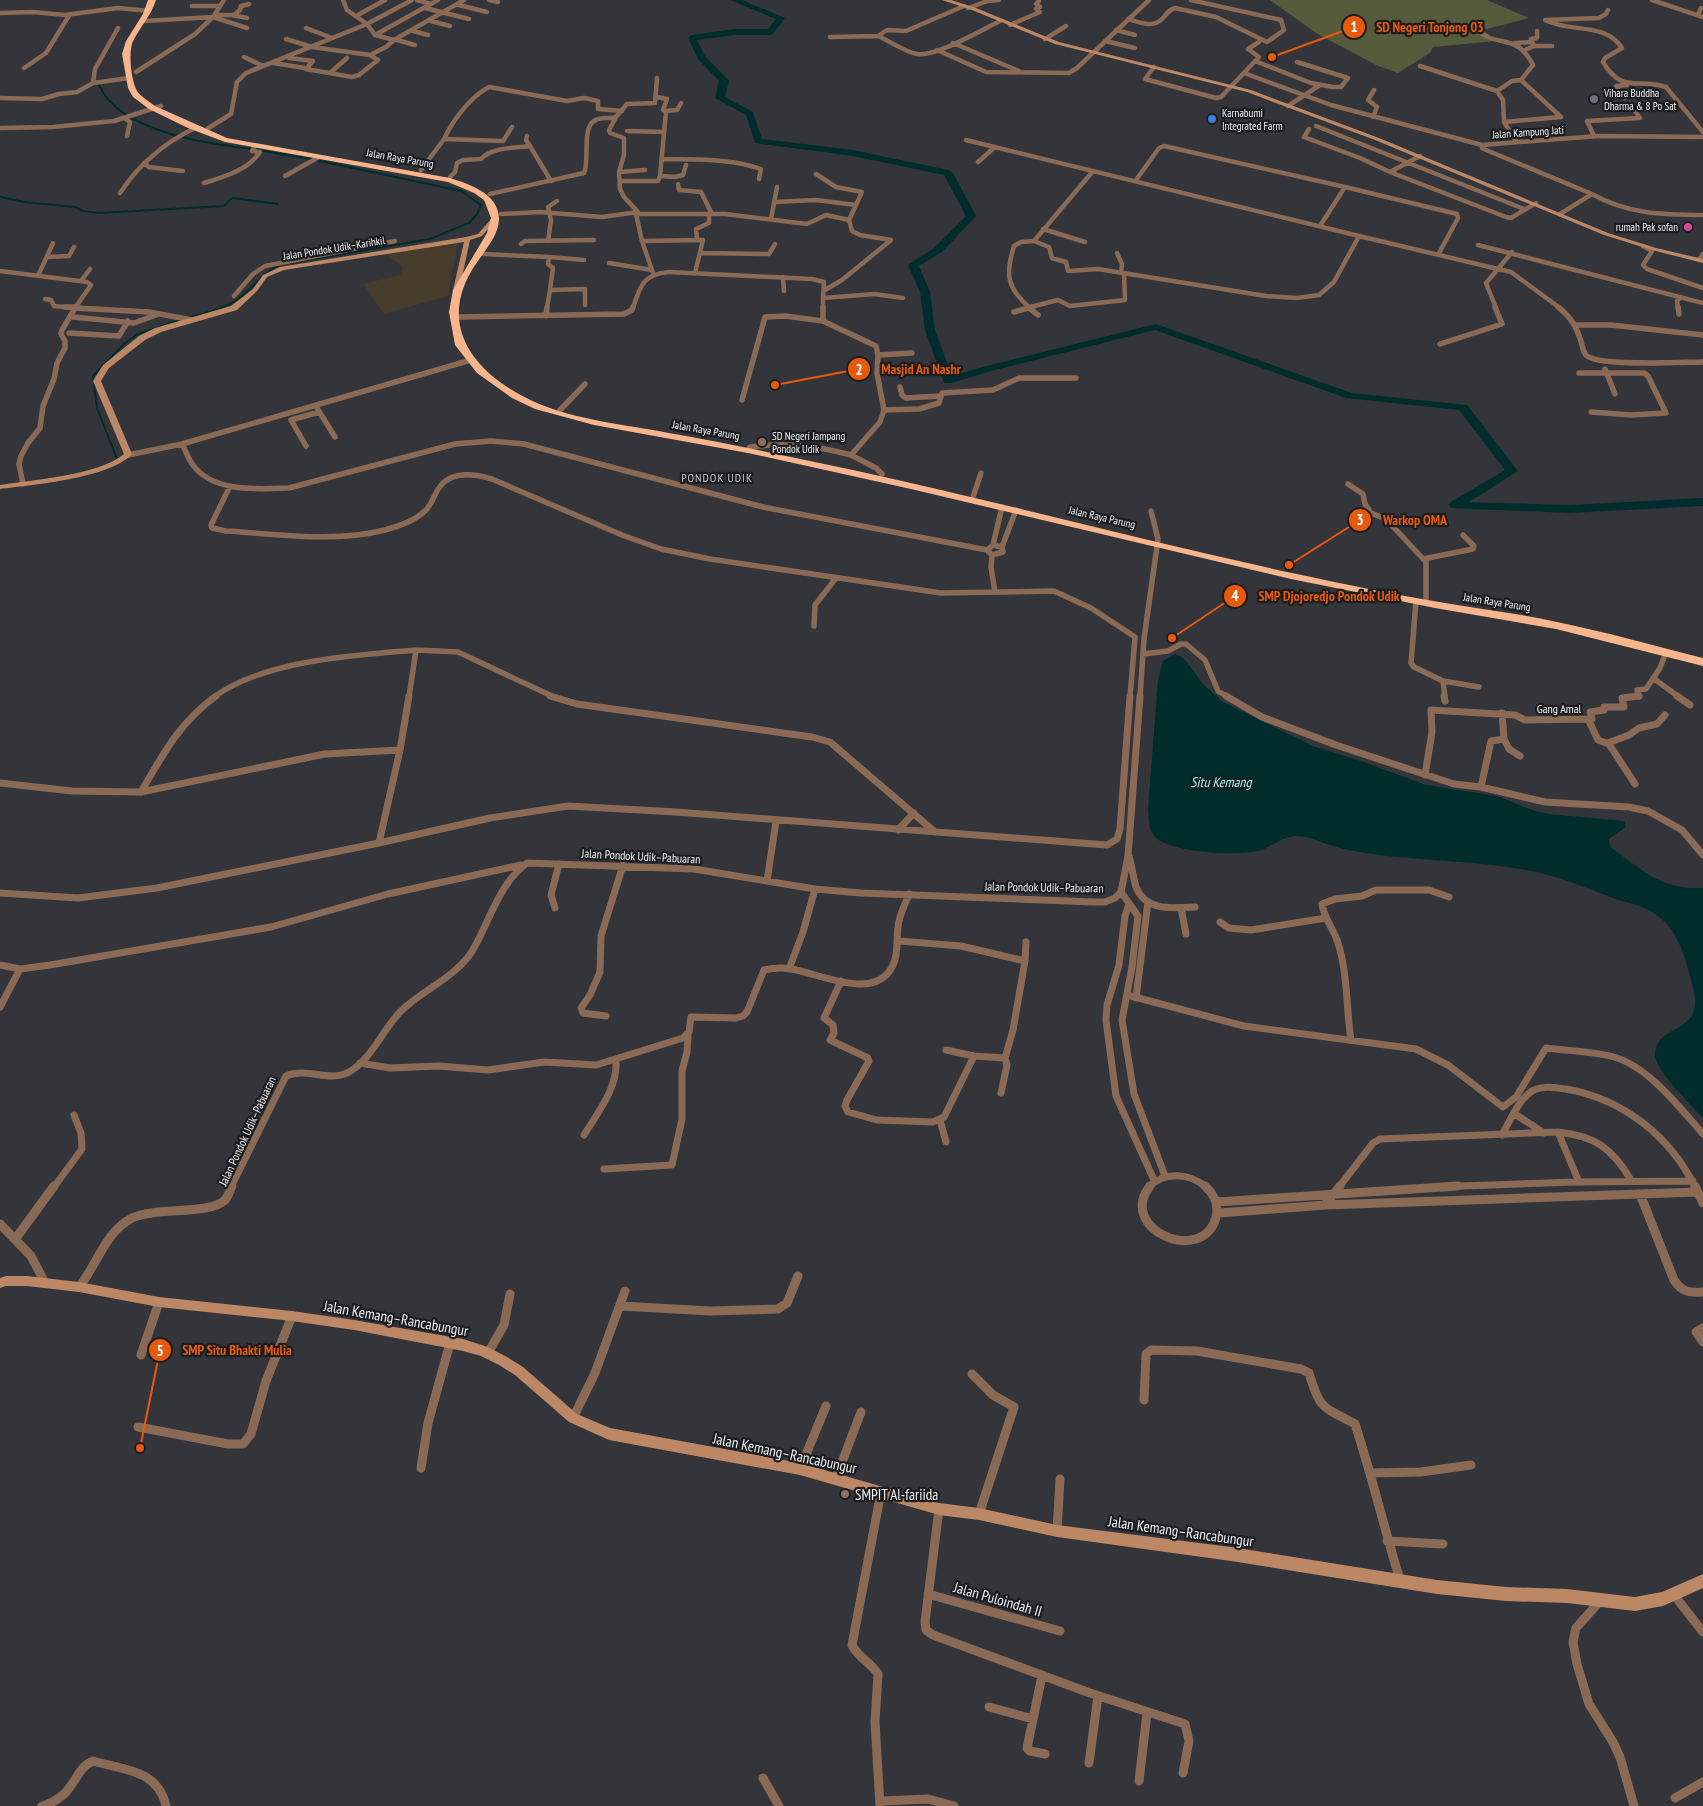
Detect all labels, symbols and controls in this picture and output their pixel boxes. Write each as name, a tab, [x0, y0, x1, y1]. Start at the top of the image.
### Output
callout: SD Negeri Tonjong 03	[1341, 13, 1494, 42]
text: 1	[1350, 17, 1358, 36]
text: SD Negeri Tonjong 03	[1376, 18, 1484, 36]
place label: Vihara Buddha Dharma & 8 Po Sat	[1603, 86, 1677, 113]
marker: Vihara Buddha Dharma & 8 Po Sat	[1588, 93, 1600, 105]
place label: Karnabumi Integrated Farm	[1222, 106, 1283, 133]
marker: Karnabumi Integrated Farm	[1206, 113, 1218, 125]
street label: Jalan Kampung Jati	[1491, 123, 1564, 142]
street label: Jalan Raya Parung	[364, 145, 435, 171]
place label: rumah Pak sofan	[1616, 220, 1678, 234]
marker: rumah Pak sofan	[1682, 221, 1694, 233]
street label: Jalan Pondok Udik–Karihkil	[281, 233, 386, 263]
callout: Masjid An Nashr	[846, 355, 971, 384]
text: 2	[855, 360, 863, 379]
text: Masjid An Nashr	[881, 360, 962, 378]
street label: Jalan Raya Parung	[670, 417, 741, 443]
place label: SD Negeri Jampang Pondok Udik	[772, 429, 845, 456]
marker: SD Negeri Jampang Pondok Udik	[756, 436, 768, 448]
district label: PONDOK UDIK	[681, 470, 753, 485]
street label: Jalan Raya Parung	[1066, 502, 1137, 532]
callout: Warkop OMA	[1347, 505, 1457, 534]
text: 3	[1356, 510, 1364, 529]
text: Warkop OMA	[1382, 511, 1448, 529]
callout: SMP Djojoredjo Pondok Udik	[1223, 581, 1410, 610]
text: 4	[1231, 586, 1239, 605]
text: SMP Djojoredjo Pondok Udik	[1258, 587, 1400, 605]
street label: Jalan Raya Parung	[1461, 590, 1532, 614]
street label: Gang Amal	[1537, 701, 1581, 716]
water label: Situ Kemang	[1191, 773, 1252, 791]
street label: Jalan Pondok Udik–Pabuaran	[580, 845, 701, 867]
street label: Jalan Pondok Udik–Pabuaran	[983, 878, 1104, 896]
street label: Jalan Pondok Udik–Pabuaran	[215, 1074, 279, 1189]
street label: Jalan Kemang–Rancabungur	[321, 1296, 471, 1340]
callout: SMP Situ Bhakti Mulia	[147, 1336, 303, 1365]
text: 5	[156, 1341, 164, 1360]
text: SMP Situ Bhakti Mulia	[182, 1341, 292, 1359]
street label: Jalan Kemang–Rancabungur	[710, 1428, 859, 1478]
place label: SMPIT Al-fariida	[855, 1485, 938, 1504]
marker: SMPIT Al-fariida	[839, 1488, 851, 1500]
street label: Jalan Kemang–Rancabungur	[1106, 1511, 1256, 1551]
street label: Jalan Puloindah II	[951, 1577, 1044, 1621]

